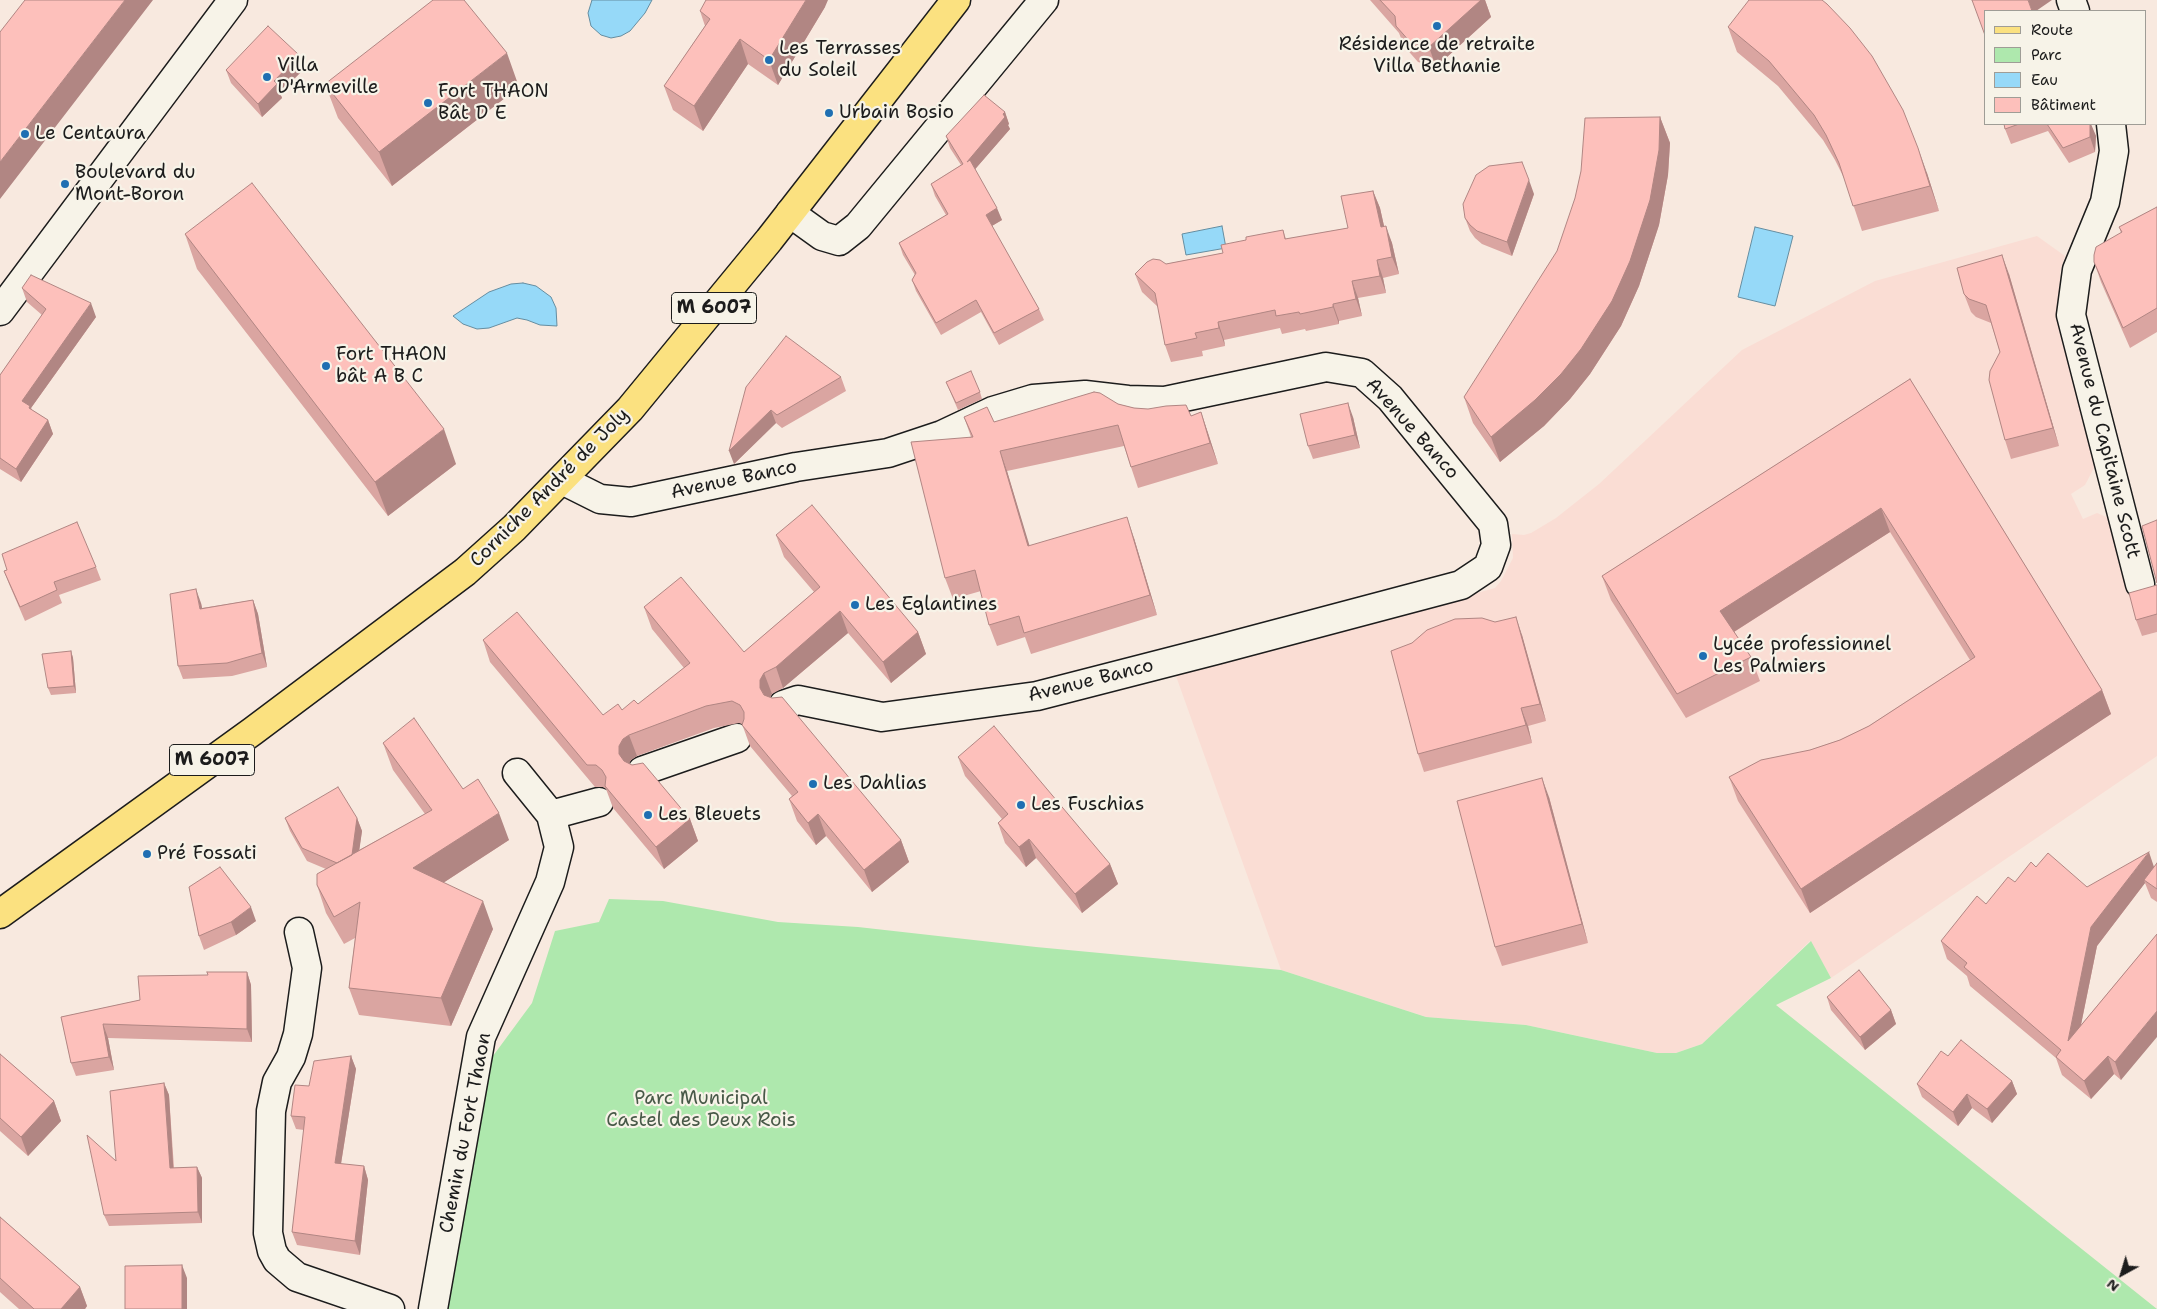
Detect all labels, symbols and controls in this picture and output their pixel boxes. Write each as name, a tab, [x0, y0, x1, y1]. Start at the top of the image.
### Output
legend	[1984, 10, 2147, 125]
marker: Résidence de retraite Villa Bethanie	[1431, 20, 1443, 32]
text: Route	[2031, 20, 2073, 40]
place label: Résidence de retraite Villa Bethanie	[1339, 34, 1535, 78]
place label: Les Terrasses du Soleil	[779, 38, 901, 82]
text: Parc	[2031, 45, 2062, 65]
marker: Les Terrasses du Soleil	[763, 54, 775, 66]
place label: Villa D'Armeville	[277, 55, 379, 99]
text: Eau	[2031, 70, 2058, 90]
marker: Villa D'Armeville	[261, 71, 273, 83]
place label: Fort THAON Bât D E	[438, 81, 549, 125]
text: Bâtiment	[2031, 95, 2096, 115]
marker: Fort THAON Bât D E	[422, 97, 434, 109]
place label: Urbain Bosio	[839, 102, 954, 124]
marker: Urbain Bosio	[823, 107, 835, 119]
place label: Le Centaura	[35, 123, 145, 145]
marker: Le Centaura	[19, 128, 31, 140]
place label: Boulevard du Mont-Boron	[75, 162, 195, 206]
marker: Boulevard du Mont-Boron	[59, 178, 71, 190]
road number: M 6007	[672, 292, 756, 324]
street label: Avenue du Capitaine Scott	[2064, 321, 2144, 561]
place label: Fort THAON bât A B C	[336, 344, 447, 388]
marker: Fort THAON bât A B C	[320, 360, 332, 372]
street label: Avenue Banco	[1361, 374, 1463, 484]
street label: Corniche André de Joly	[466, 404, 634, 572]
street label: Avenue Banco	[669, 455, 799, 505]
place label: Les Eglantines	[865, 594, 998, 616]
marker: Les Eglantines	[849, 599, 861, 611]
place label: Lycée professionnel Les Palmiers	[1713, 634, 1891, 678]
marker: Lycée professionnel Les Palmiers	[1697, 650, 1709, 662]
street label: Avenue Banco	[1026, 654, 1156, 708]
road number: M 6007	[170, 744, 254, 776]
place label: Les Dahlias	[823, 773, 927, 795]
marker: Les Dahlias	[807, 778, 819, 790]
place label: Les Fuschias	[1031, 794, 1144, 816]
marker: Les Fuschias	[1015, 799, 1027, 811]
place label: Les Bleuets	[658, 804, 761, 826]
marker: Les Bleuets	[642, 809, 654, 821]
place label: Pré Fossati	[157, 843, 257, 865]
marker: Pré Fossati	[141, 848, 153, 860]
street label: Chemin du Fort Thaon	[435, 1031, 497, 1235]
park label: Parc Municipal Castel des Deux Rois	[606, 1088, 796, 1132]
north arrow	[2097, 1249, 2147, 1299]
text: N	[2103, 1275, 2123, 1296]

